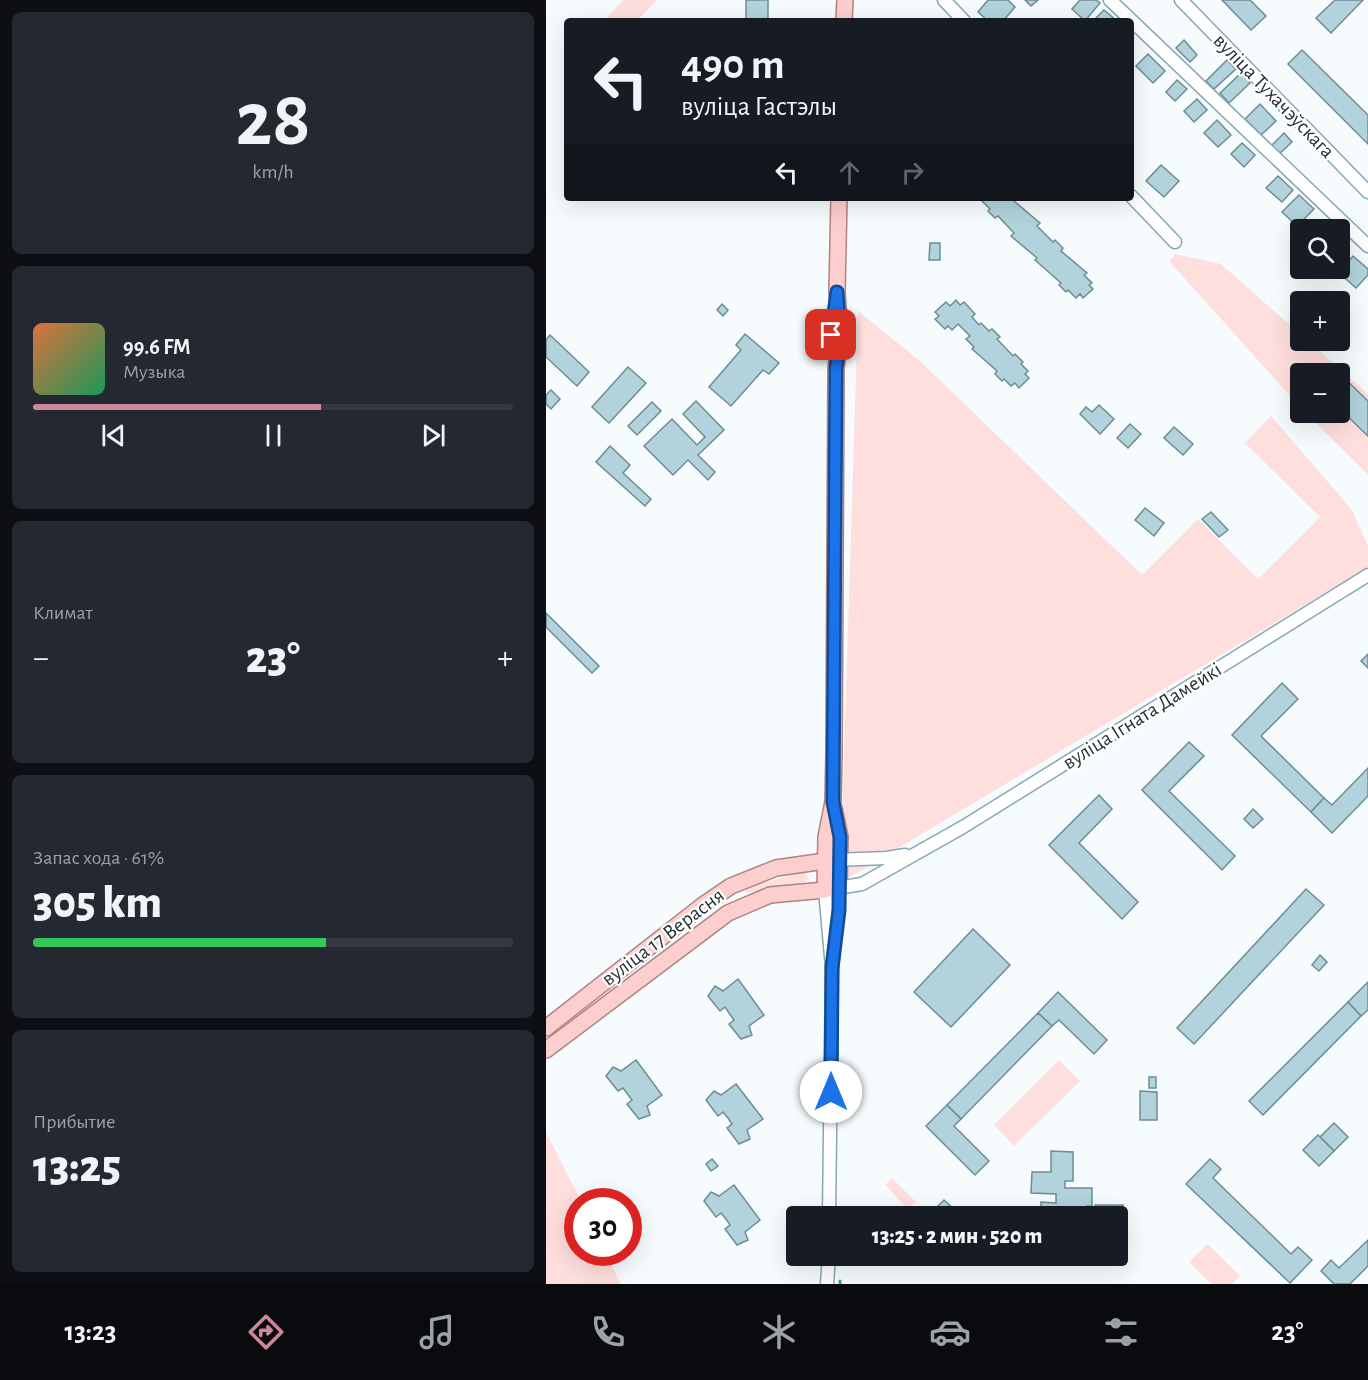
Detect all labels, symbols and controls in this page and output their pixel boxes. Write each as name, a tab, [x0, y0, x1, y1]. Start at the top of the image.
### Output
street label: вуліца Тухачэўскага	[1209, 30, 1339, 163]
icon: left	[582, 42, 660, 120]
text: 490 m	[681, 44, 785, 86]
text: 28	[235, 82, 311, 160]
text: вуліца Гастэлы	[681, 93, 837, 120]
icon: left	[770, 156, 803, 189]
icon: ahead	[833, 156, 866, 189]
icon: right	[896, 156, 929, 189]
text: km/h	[252, 162, 294, 182]
map controls	[1290, 219, 1350, 423]
button: search	[1290, 219, 1350, 279]
button: +	[1290, 291, 1350, 351]
pin	[805, 309, 856, 360]
icon: arrive	[814, 318, 847, 351]
text: 99.6 FM	[123, 336, 191, 358]
text: Музыка	[123, 362, 185, 382]
button: −	[1290, 363, 1350, 423]
icon: previous	[97, 419, 130, 452]
icon: pause	[257, 419, 290, 452]
icon: next	[417, 419, 450, 452]
text: Климат	[33, 603, 93, 623]
text: 23°	[246, 636, 300, 681]
text: −	[33, 642, 49, 675]
text: +	[497, 642, 513, 675]
street label: вуліца Ігната Дамейкі	[1059, 659, 1225, 773]
text: Запас хода · 61%	[33, 848, 164, 868]
text: 305 km	[33, 881, 162, 926]
street label: вуліца 17 Верасня	[598, 884, 728, 990]
position arrow	[799, 1060, 863, 1124]
text: Прибытие	[33, 1112, 115, 1132]
text: 13:25	[33, 1145, 121, 1190]
speed limit sign: 30	[564, 1188, 642, 1266]
text: 13:25 · 2 мин · 520 m	[872, 1225, 1042, 1247]
icon: directions	[245, 1311, 287, 1353]
icon: music	[416, 1311, 458, 1353]
icon: phone	[587, 1311, 629, 1353]
icon: climate	[758, 1311, 800, 1353]
icon: car	[929, 1311, 971, 1353]
icon: filters	[1100, 1311, 1142, 1353]
text: 13:23	[64, 1318, 116, 1345]
text: 23°	[1271, 1318, 1303, 1345]

